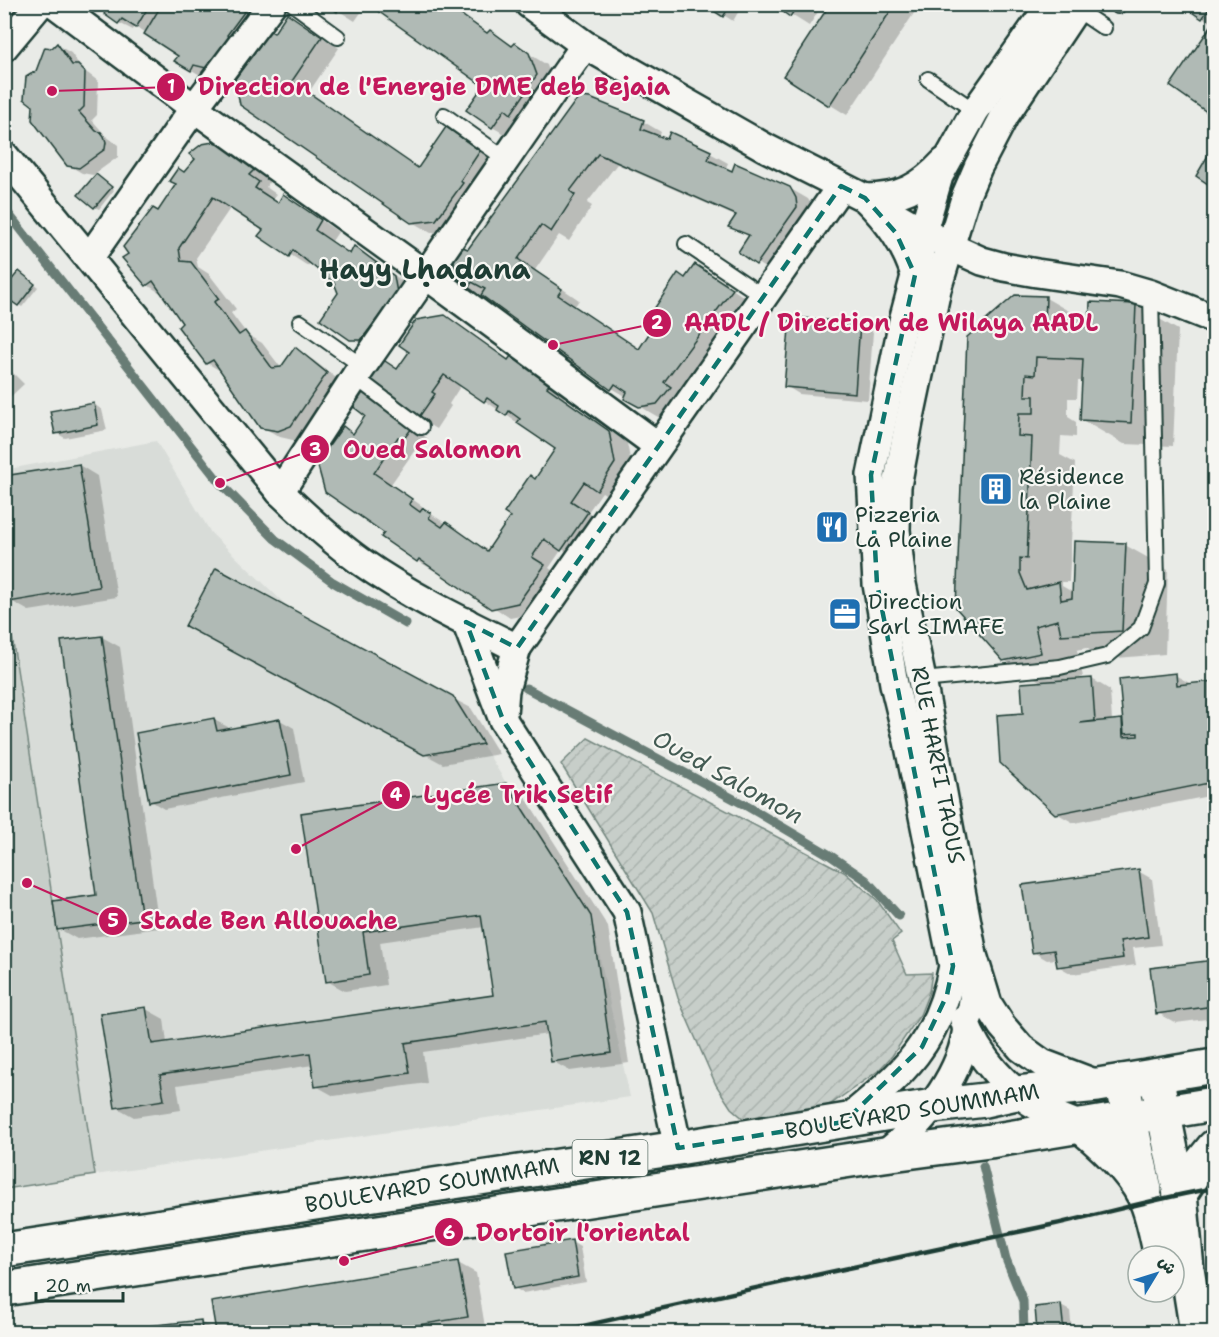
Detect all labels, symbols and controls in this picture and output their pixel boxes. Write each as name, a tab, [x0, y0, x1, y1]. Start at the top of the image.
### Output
callout: Direction de l'Energie DME deb Bejaia	[156, 66, 682, 108]
text: Direction de l'Energie DME deb Bejaia	[198, 71, 671, 103]
text: 1	[167, 75, 175, 99]
district label: Ḥayy Lḥaḍana	[319, 250, 531, 288]
callout: AADL / Direction de Wilaya AADL	[642, 302, 1110, 344]
text: AADL / Direction de Wilaya AADL	[684, 307, 1098, 339]
text: 2	[651, 311, 664, 335]
callout: Oued Salomon	[300, 428, 533, 470]
text: Oued Salomon	[343, 434, 521, 466]
text: 3	[309, 438, 321, 462]
place label: Résidence la Plaine	[1019, 462, 1125, 516]
building icon: Résidence la Plaine	[978, 471, 1014, 507]
place label: Pizzeria La Plaine	[855, 500, 953, 554]
restaurant icon: Pizzeria La Plaine	[814, 509, 850, 545]
place label: Direction Sarl SIMAFE	[868, 587, 1004, 641]
office icon: Direction Sarl SIMAFE	[827, 596, 863, 632]
street label: RUE HARFI TAOUS	[905, 664, 971, 866]
water label: Oued Salomon	[647, 722, 809, 832]
callout: Lycée Trik Setif	[381, 774, 625, 816]
text: Lycée Trik Setif	[423, 779, 613, 811]
text: 4	[390, 783, 403, 807]
callout: Stade Ben Allouache	[98, 900, 410, 942]
text: Stade Ben Allouache	[140, 905, 398, 937]
text: 5	[107, 909, 119, 933]
street label: BOULEVARD SOUMMAM	[783, 1077, 1041, 1145]
road number: RN 12	[572, 1140, 648, 1176]
street label: BOULEVARD SOUMMAM	[303, 1151, 561, 1219]
callout: Dortoir l'oriental	[434, 1211, 702, 1253]
text: Dortoir l'oriental	[476, 1217, 690, 1249]
text: 6	[443, 1221, 455, 1245]
north arrow	[1126, 1244, 1186, 1304]
text: ش	[1154, 1252, 1181, 1278]
scale bar	[36, 1265, 123, 1303]
text: 20 m	[45, 1274, 91, 1298]

